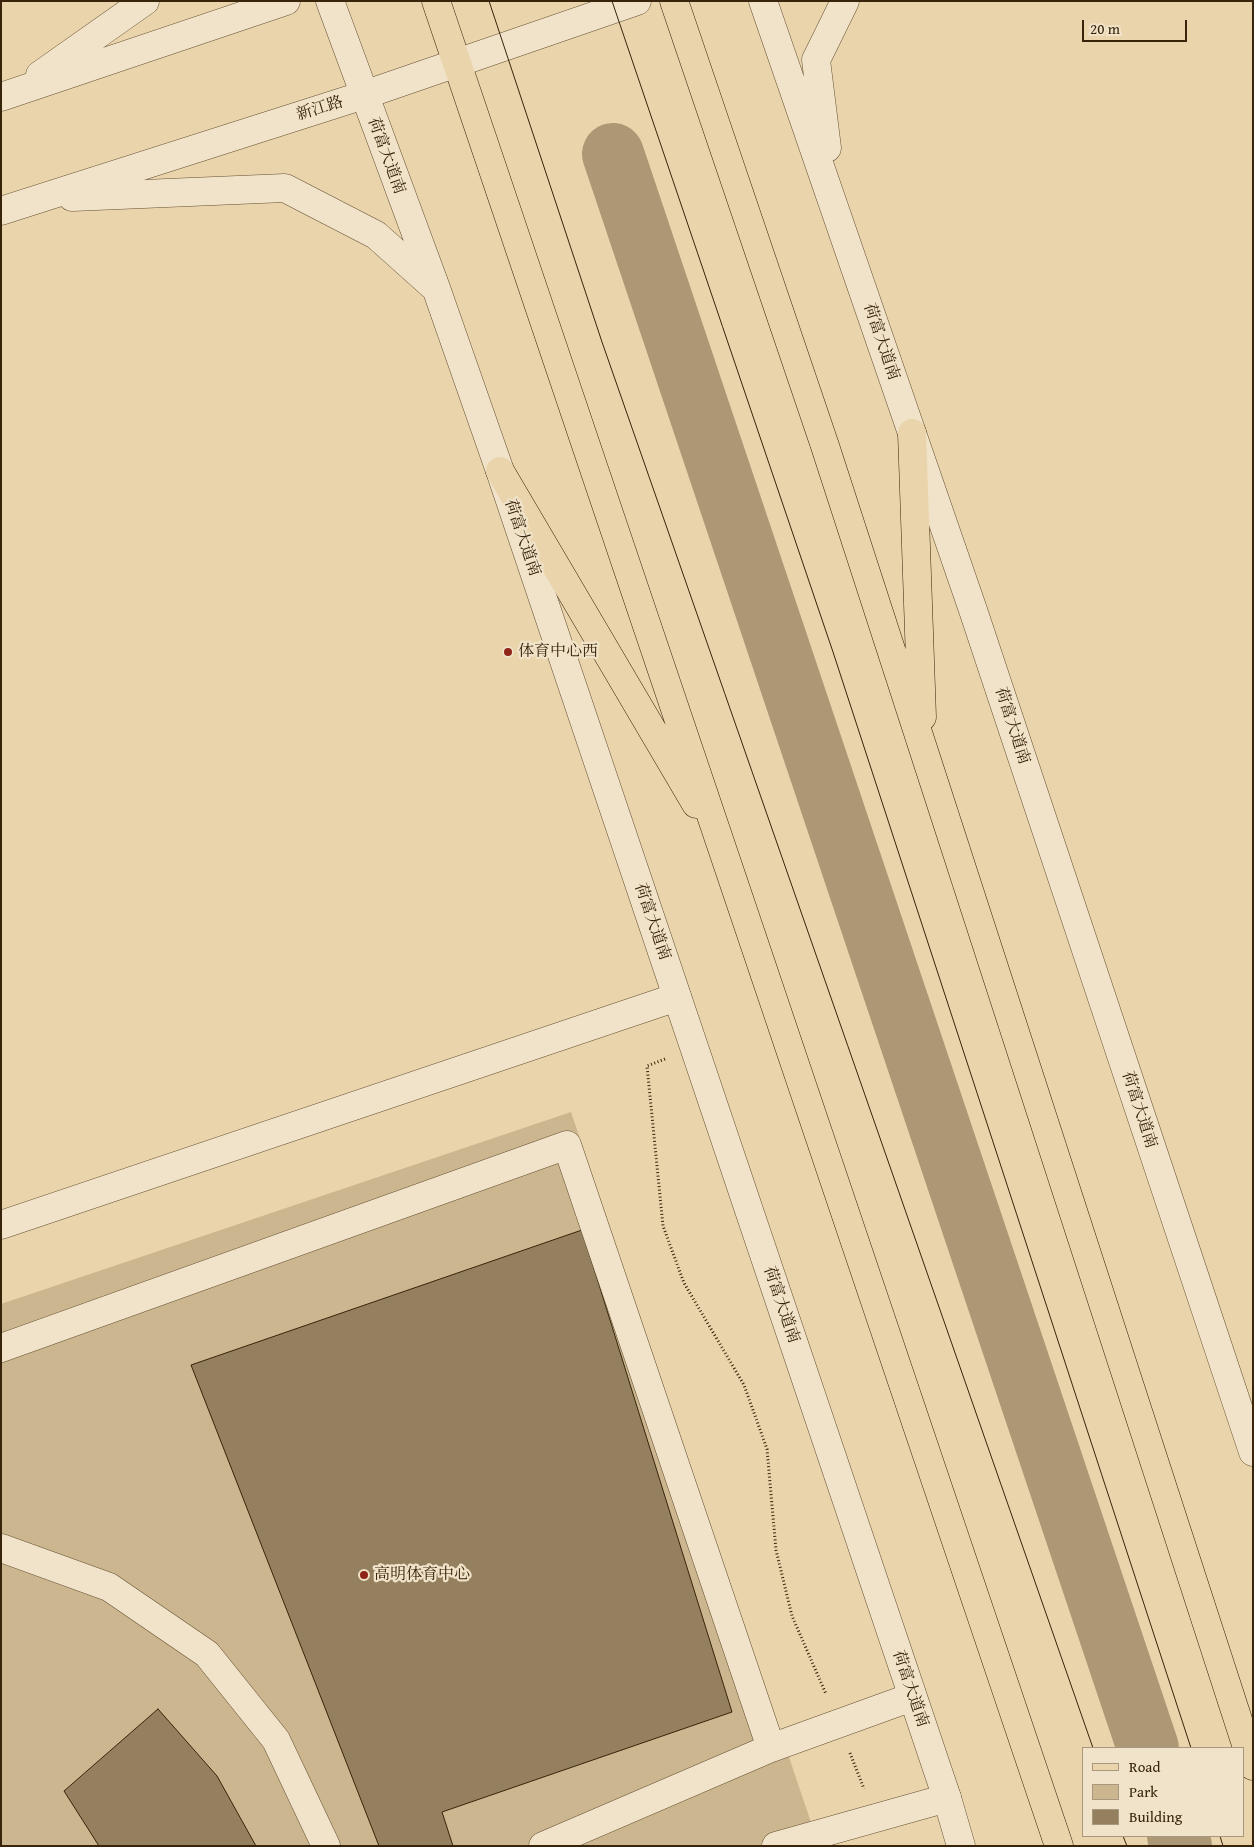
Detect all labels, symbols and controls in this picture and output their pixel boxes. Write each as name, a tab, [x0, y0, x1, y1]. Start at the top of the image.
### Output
scale bar	[1084, 10, 1189, 42]
text: 20 m	[1090, 18, 1120, 39]
street label: 新江路	[294, 93, 346, 125]
street label: 荷富大道南	[363, 115, 409, 197]
street label: 荷富大道南	[859, 301, 903, 383]
street label: 荷富大道南	[500, 497, 544, 579]
place label: 体育中心西	[518, 642, 598, 662]
marker: 体育中心西	[502, 646, 514, 658]
street label: 荷富大道南	[991, 685, 1033, 767]
street label: 荷富大道南	[630, 881, 674, 963]
street label: 荷富大道南	[1118, 1069, 1160, 1151]
street label: 荷富大道南	[759, 1264, 803, 1346]
place label: 高明体育中心	[374, 1565, 470, 1585]
marker: 高明体育中心	[358, 1569, 370, 1581]
street label: 荷富大道南	[888, 1648, 932, 1730]
legend	[1082, 1747, 1244, 1837]
text: Road	[1129, 1756, 1160, 1777]
text: Park	[1129, 1781, 1158, 1802]
text: Building	[1129, 1806, 1182, 1827]

